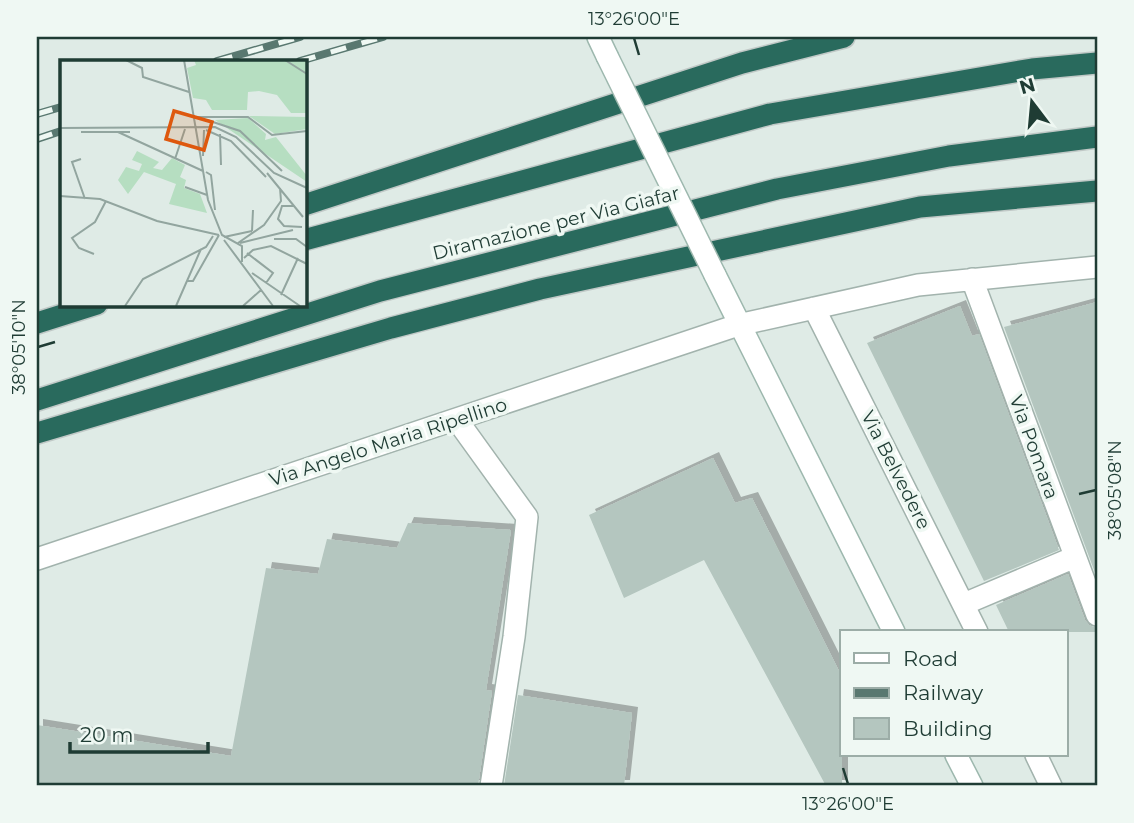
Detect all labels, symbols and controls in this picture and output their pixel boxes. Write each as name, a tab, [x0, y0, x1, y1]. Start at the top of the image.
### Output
text: 13°26'00"E	[588, 8, 680, 30]
inset map	[60, 60, 306, 306]
north arrow	[998, 66, 1068, 136]
text: N	[1017, 73, 1038, 99]
street label: Diramazione per Via Giafar	[430, 181, 682, 265]
text: 38°05'10"N	[8, 299, 30, 395]
street label: Via Pomara	[1005, 392, 1063, 502]
street label: Via Angelo Maria Ripellino	[266, 393, 510, 491]
street label: Via Belvedere	[856, 407, 936, 533]
text: 38°05'08"N	[1104, 440, 1126, 540]
legend	[840, 630, 1068, 756]
text: Road	[903, 646, 958, 671]
text: Railway	[903, 680, 984, 705]
scale bar	[70, 711, 208, 755]
text: Building	[903, 716, 993, 741]
text: 20 m	[80, 722, 134, 747]
text: 13°26'00"E	[802, 793, 894, 815]

